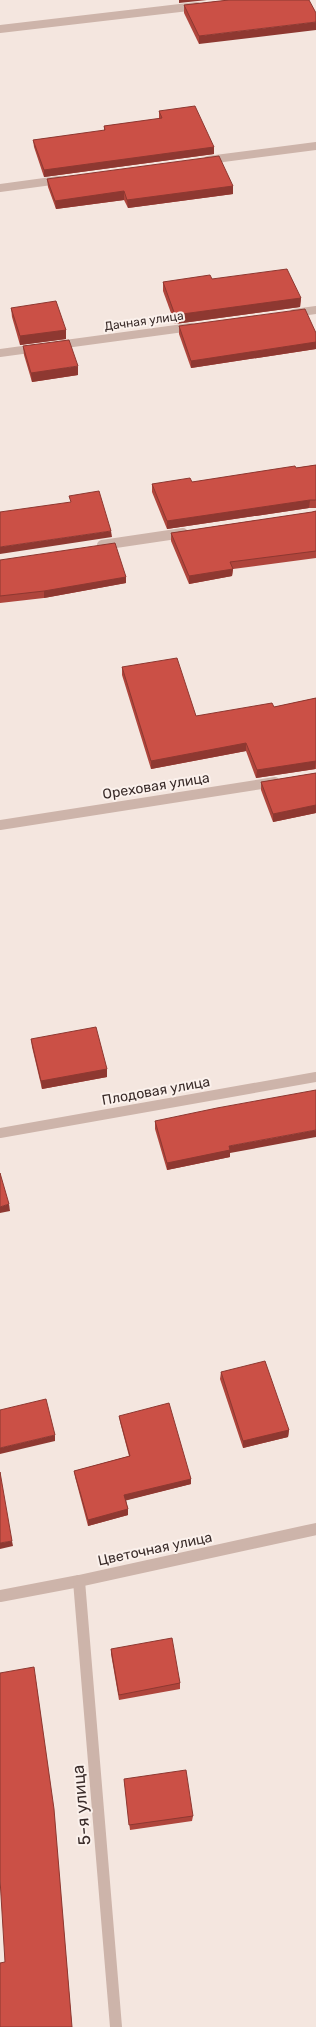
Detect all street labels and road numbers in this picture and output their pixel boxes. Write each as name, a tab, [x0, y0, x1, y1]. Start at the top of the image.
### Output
street label: Дачная улица	[104, 309, 184, 333]
street label: Ореховая улица	[101, 769, 211, 803]
street label: Плодовая улица	[101, 1073, 211, 1109]
street label: Цветочная улица	[96, 1529, 214, 1569]
street label: 5-я улица	[68, 1764, 94, 1846]

